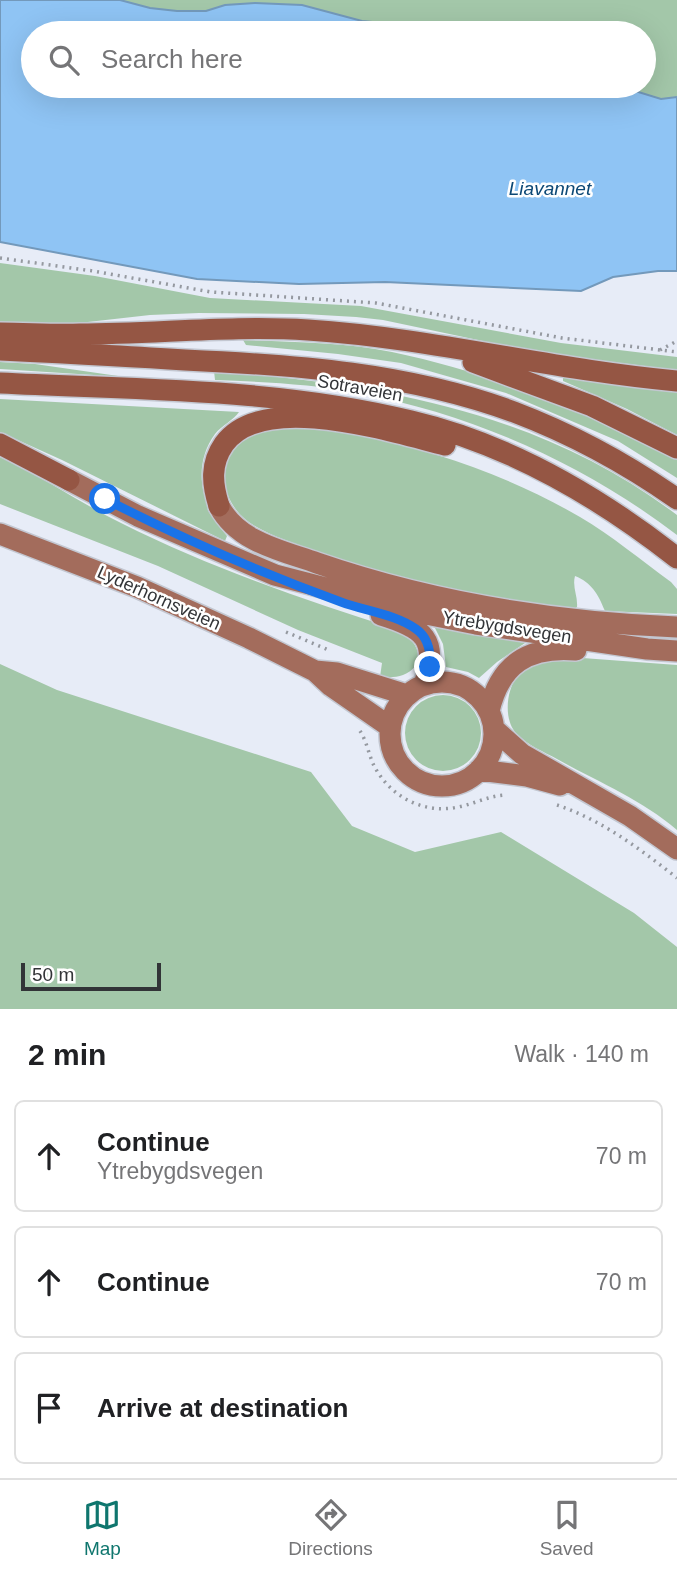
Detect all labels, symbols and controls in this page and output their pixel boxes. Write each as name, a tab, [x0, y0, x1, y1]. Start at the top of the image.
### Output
search box	[21, 21, 656, 98]
icon: search	[45, 41, 83, 79]
text: Search here	[101, 44, 243, 74]
water label: Liavannet	[509, 178, 592, 199]
street label: Sotraveien	[316, 371, 404, 405]
route start	[89, 483, 120, 514]
street label: Lyderhornsveien	[94, 562, 224, 634]
street label: Ytrebygdsvegen	[441, 607, 573, 647]
route end	[414, 651, 445, 682]
scale bar	[21, 960, 161, 992]
text: 50 m	[32, 964, 74, 985]
text: 2 min	[28, 1038, 106, 1071]
text: Walk · 140 m	[514, 1041, 649, 1067]
text: Continue	[97, 1127, 210, 1157]
icon: ahead	[30, 1137, 68, 1175]
text: 70 m	[596, 1143, 647, 1169]
text: Ytrebygdsvegen	[97, 1158, 263, 1184]
icon: ahead	[30, 1263, 68, 1301]
text: Continue	[97, 1267, 210, 1297]
text: 70 m	[596, 1269, 647, 1295]
icon: arrive	[30, 1389, 68, 1427]
text: Arrive at destination	[97, 1393, 348, 1423]
tab: Map	[83, 1496, 121, 1560]
tab: Directions	[288, 1496, 373, 1560]
tab: Saved	[540, 1496, 594, 1560]

